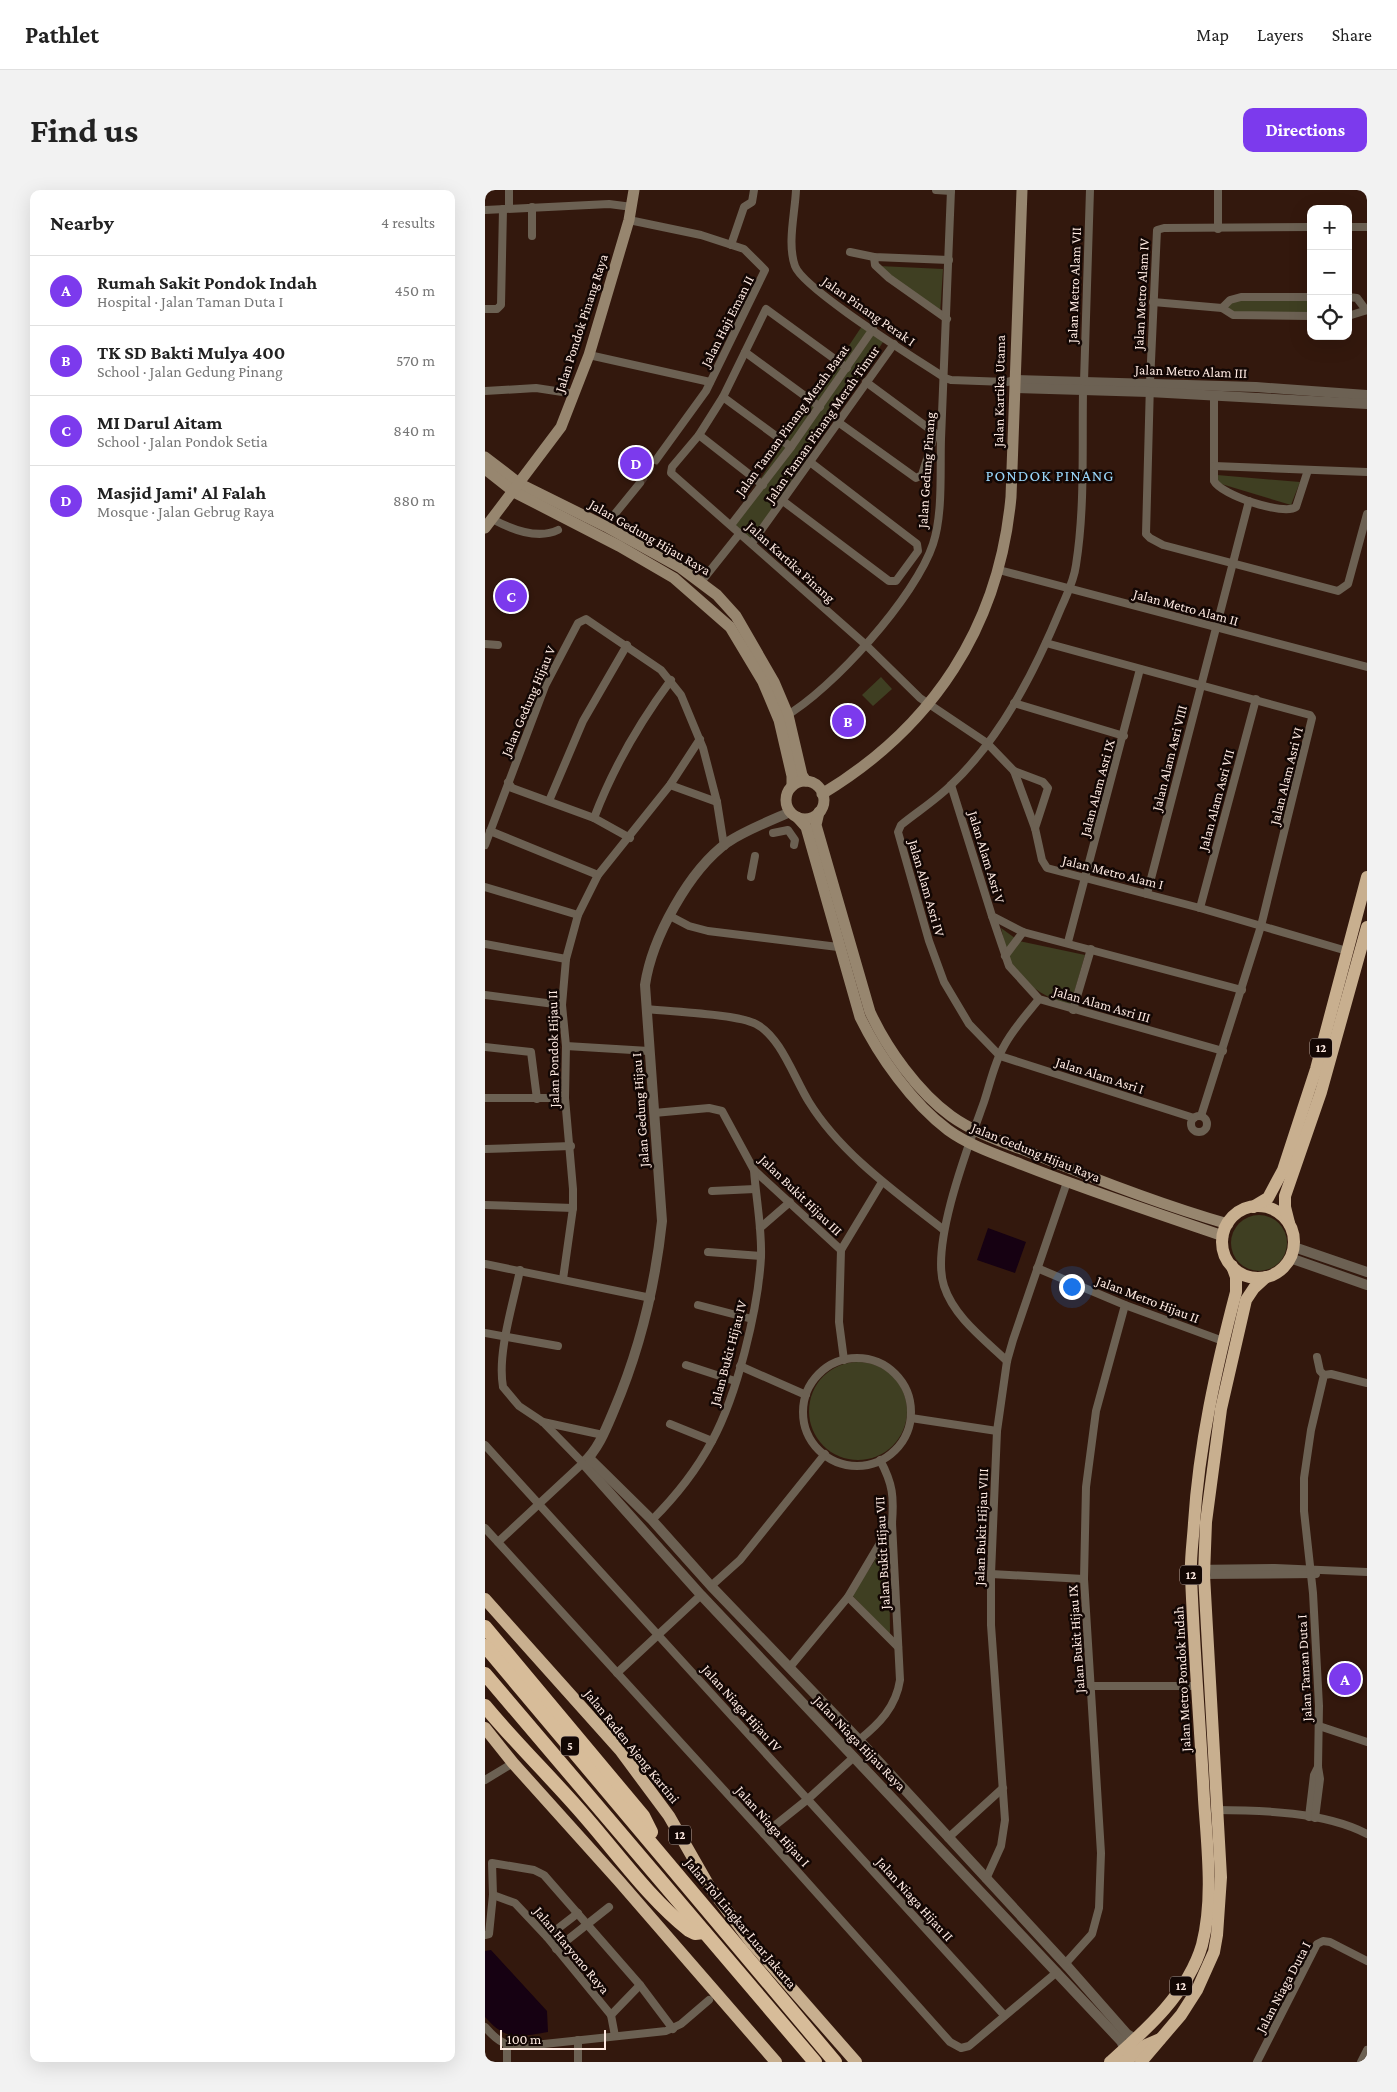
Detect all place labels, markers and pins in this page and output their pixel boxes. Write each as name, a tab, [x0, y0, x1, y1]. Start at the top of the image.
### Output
pin: D	[620, 444, 652, 482]
pin: C	[495, 577, 527, 615]
pin: B	[832, 702, 864, 740]
pin: A	[1329, 1660, 1361, 1698]

